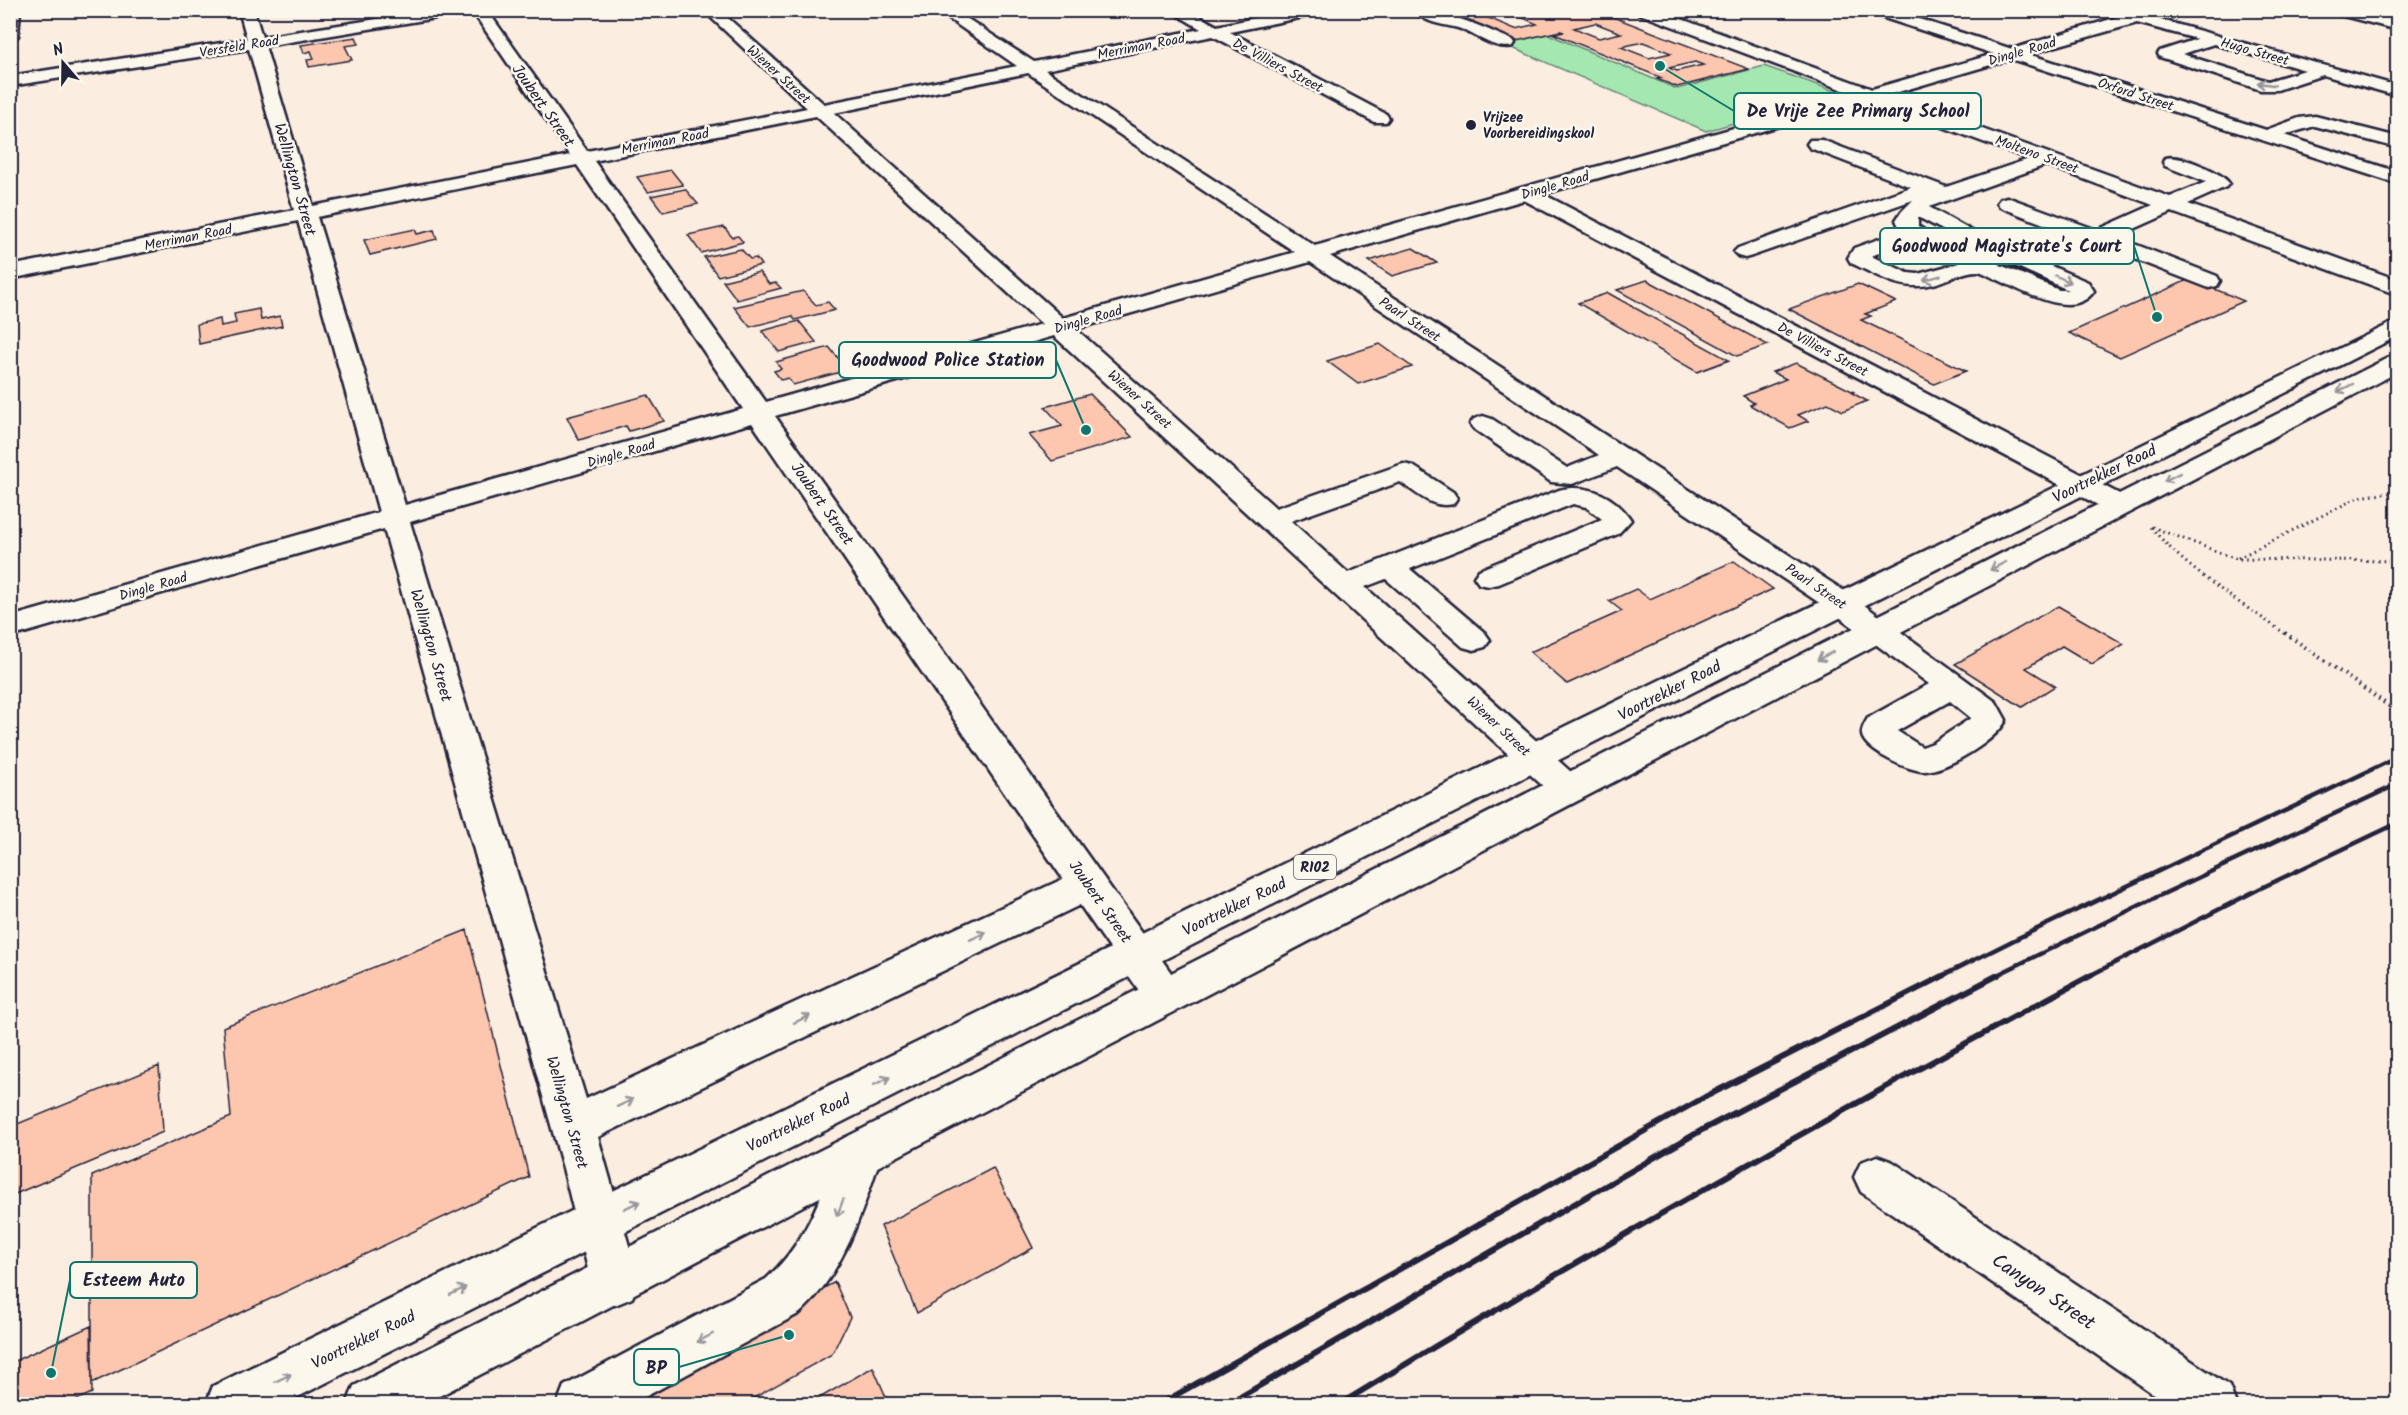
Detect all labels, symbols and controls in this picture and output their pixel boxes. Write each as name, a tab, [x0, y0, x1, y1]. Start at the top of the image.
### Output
street label: Merriman Road	[1096, 28, 1188, 66]
street label: Versfeld Road	[198, 30, 281, 64]
street label: Dingle Road	[1986, 31, 2060, 72]
street label: Hugo Street	[2218, 32, 2292, 72]
north arrow	[33, 33, 93, 93]
street label: De Villiers Street	[1228, 33, 1327, 99]
text: N	[49, 37, 67, 64]
street label: Wiener Street	[741, 40, 816, 110]
street label: Joubert Street	[505, 59, 581, 153]
street label: Oxford Street	[2095, 72, 2177, 118]
one-way arrow	[2256, 78, 2276, 89]
callout: De Vrije Zee Primary School	[1734, 93, 1981, 129]
text: De Vrije Zee Primary School	[1747, 98, 1970, 127]
place label: Vrijzee Voorbereidingskool	[1483, 107, 1594, 145]
marker: Vrijzee Voorbereidingskool	[1464, 118, 1478, 132]
street label: Wellington Street	[266, 120, 323, 240]
street label: Merriman Road	[620, 123, 712, 161]
street label: Molteno Street	[1992, 130, 2082, 180]
street label: Dingle Road	[1519, 165, 1593, 206]
street label: Merriman Road	[143, 219, 235, 257]
callout: Goodwood Magistrate's Court	[1880, 228, 2134, 264]
text: Goodwood Magistrate's Court	[1892, 233, 2123, 262]
one-way arrow	[1923, 273, 1942, 285]
one-way arrow	[2053, 273, 2071, 285]
street label: Paarl Street	[1374, 292, 1445, 348]
street label: Dingle Road	[1052, 299, 1126, 340]
street label: De Villiers Street	[1773, 317, 1872, 383]
callout: Goodwood Police Station	[839, 342, 1056, 378]
text: Goodwood Police Station	[852, 347, 1045, 376]
street label: Wiener Street	[1102, 365, 1177, 435]
one-way arrow	[2337, 383, 2355, 395]
street label: Dingle Road	[585, 433, 659, 474]
street label: Voortrekker Road	[2048, 438, 2162, 510]
street label: Joubert Street	[784, 457, 860, 551]
one-way arrow	[2163, 472, 2181, 484]
street label: Paarl Street	[1780, 558, 1851, 616]
one-way arrow	[1990, 561, 2008, 572]
street label: Dingle Road	[117, 566, 191, 607]
street label: Wellington Street	[402, 586, 459, 706]
one-way arrow	[1816, 650, 1834, 662]
street label: Voortrekker Road	[1614, 654, 1727, 728]
street label: Wiener Street	[1462, 691, 1536, 762]
street label: Joubert Street	[1062, 855, 1138, 949]
road number: R102	[1294, 855, 1336, 879]
street label: Voortrekker Road	[1178, 871, 1292, 943]
one-way arrow	[969, 930, 987, 942]
one-way arrow	[792, 1013, 810, 1025]
street label: Wellington Street	[538, 1053, 595, 1173]
one-way arrow	[873, 1074, 891, 1086]
street label: Voortrekker Road	[742, 1087, 856, 1159]
one-way arrow	[616, 1096, 634, 1108]
one-way arrow	[623, 1198, 641, 1210]
one-way arrow	[833, 1198, 844, 1216]
street label: Canyon Street	[1984, 1246, 2102, 1340]
callout: Esteem Auto	[70, 1262, 197, 1298]
text: Esteem Auto	[83, 1267, 185, 1296]
one-way arrow	[448, 1285, 466, 1297]
street label: Voortrekker Road	[307, 1304, 421, 1376]
one-way arrow	[697, 1333, 715, 1344]
callout: BP	[634, 1349, 679, 1385]
text: BP	[645, 1355, 668, 1384]
one-way arrow	[274, 1372, 292, 1384]

